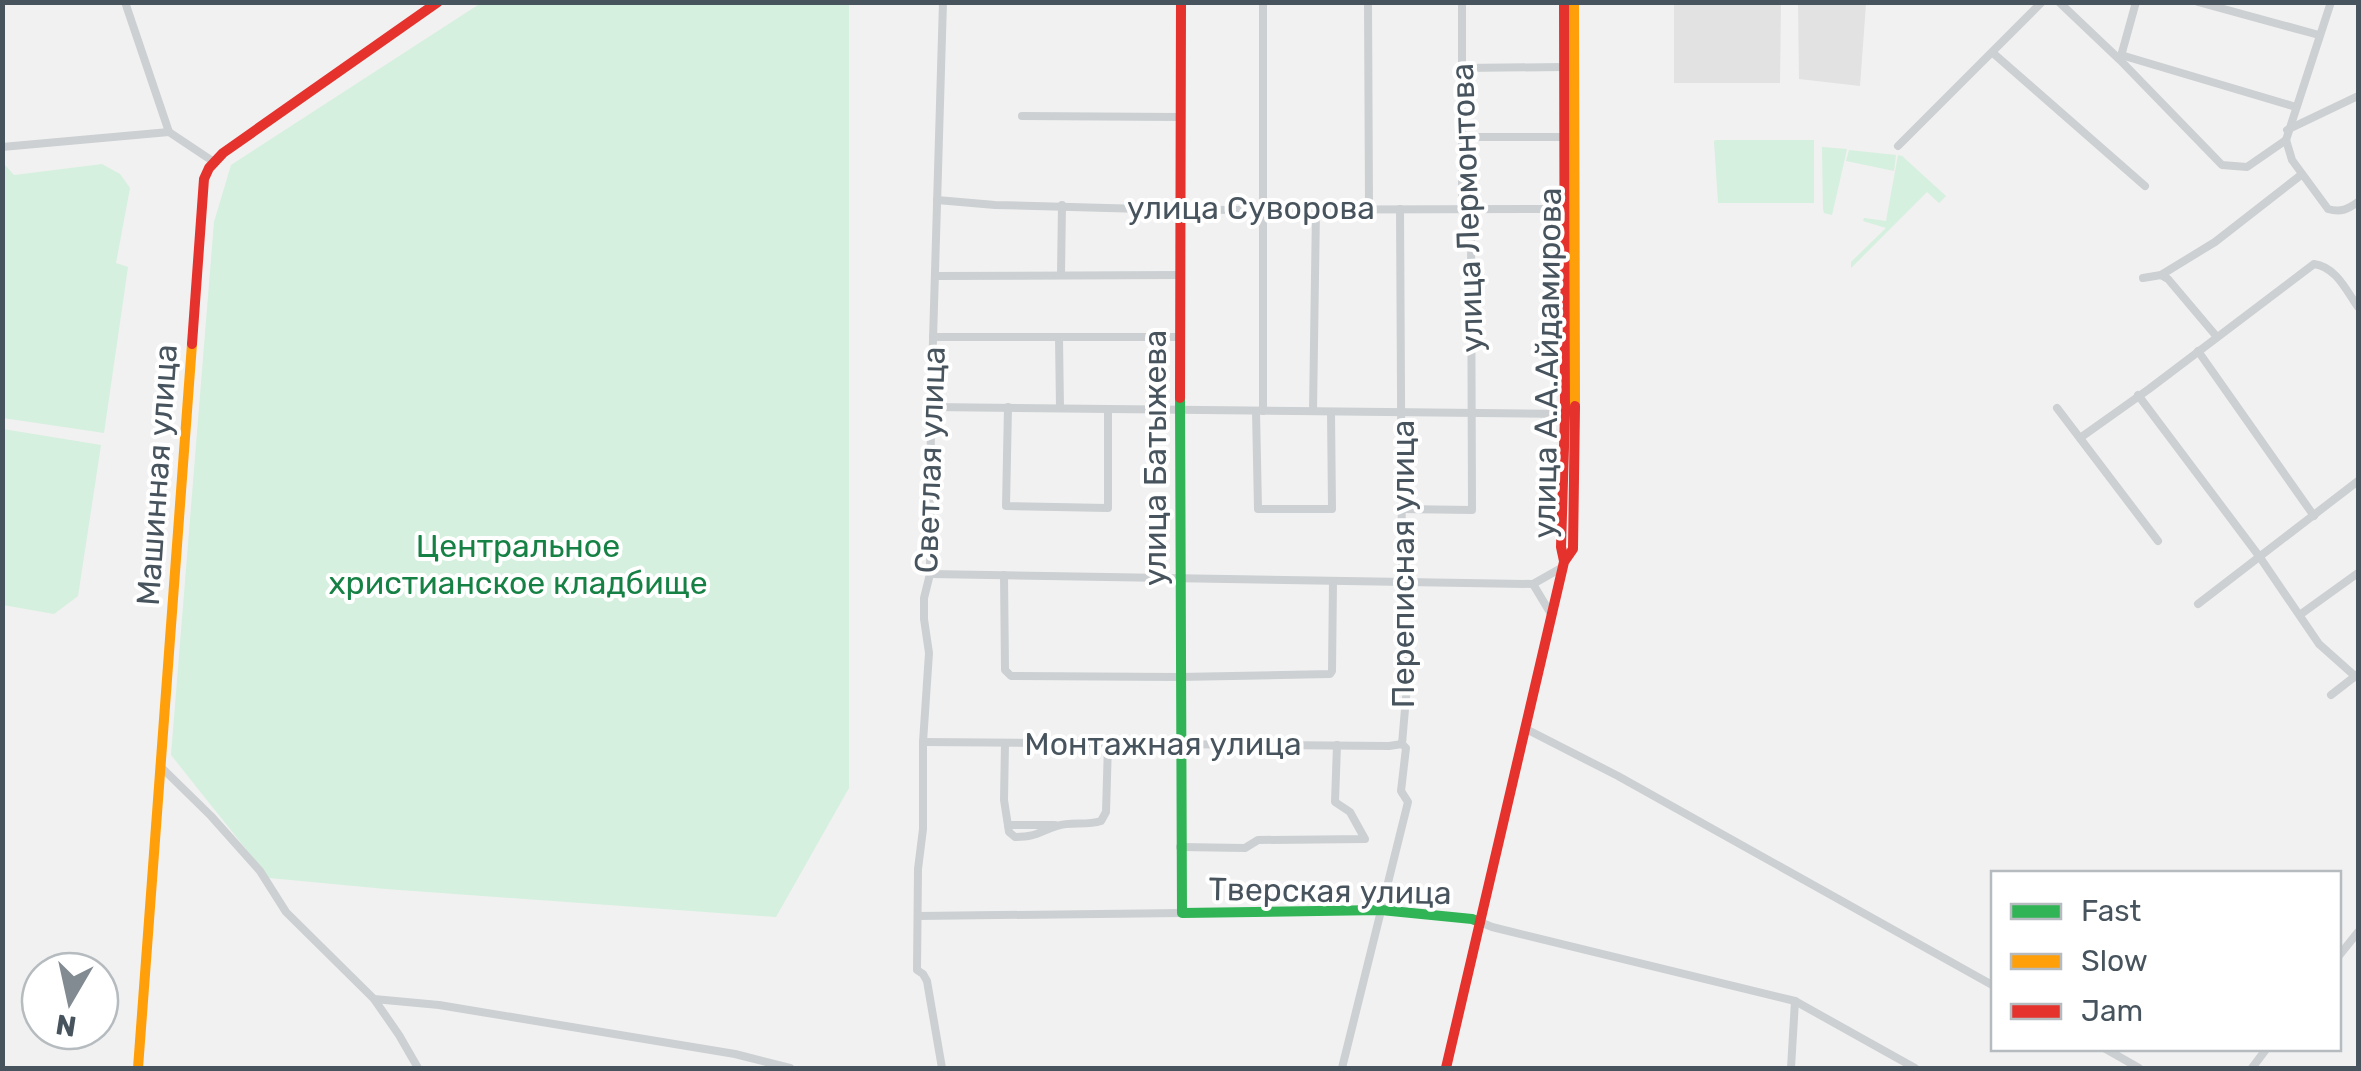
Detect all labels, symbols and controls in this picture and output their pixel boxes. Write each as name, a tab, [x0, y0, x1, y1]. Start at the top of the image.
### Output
street label: улица Лермонтова	[1443, 63, 1491, 353]
street label: улица А.А.Айдамирова	[1525, 187, 1569, 539]
street label: улица Суворова	[1127, 189, 1375, 227]
street label: улица Батыжева	[1136, 330, 1174, 586]
street label: Машинная улица	[129, 343, 185, 607]
street label: Светлая улица	[907, 346, 953, 574]
street label: Переписная улица	[1384, 420, 1422, 708]
park label: Центральное христианское кладбище	[328, 527, 708, 602]
street label: Монтажная улица	[1024, 725, 1302, 763]
street label: Тверская улица	[1208, 870, 1452, 912]
legend	[1991, 871, 2341, 1051]
text: Fast	[2081, 893, 2141, 929]
text: Slow	[2081, 943, 2148, 979]
north arrow	[20, 951, 120, 1051]
text: Jam	[2081, 993, 2143, 1029]
text: N	[54, 1007, 79, 1043]

